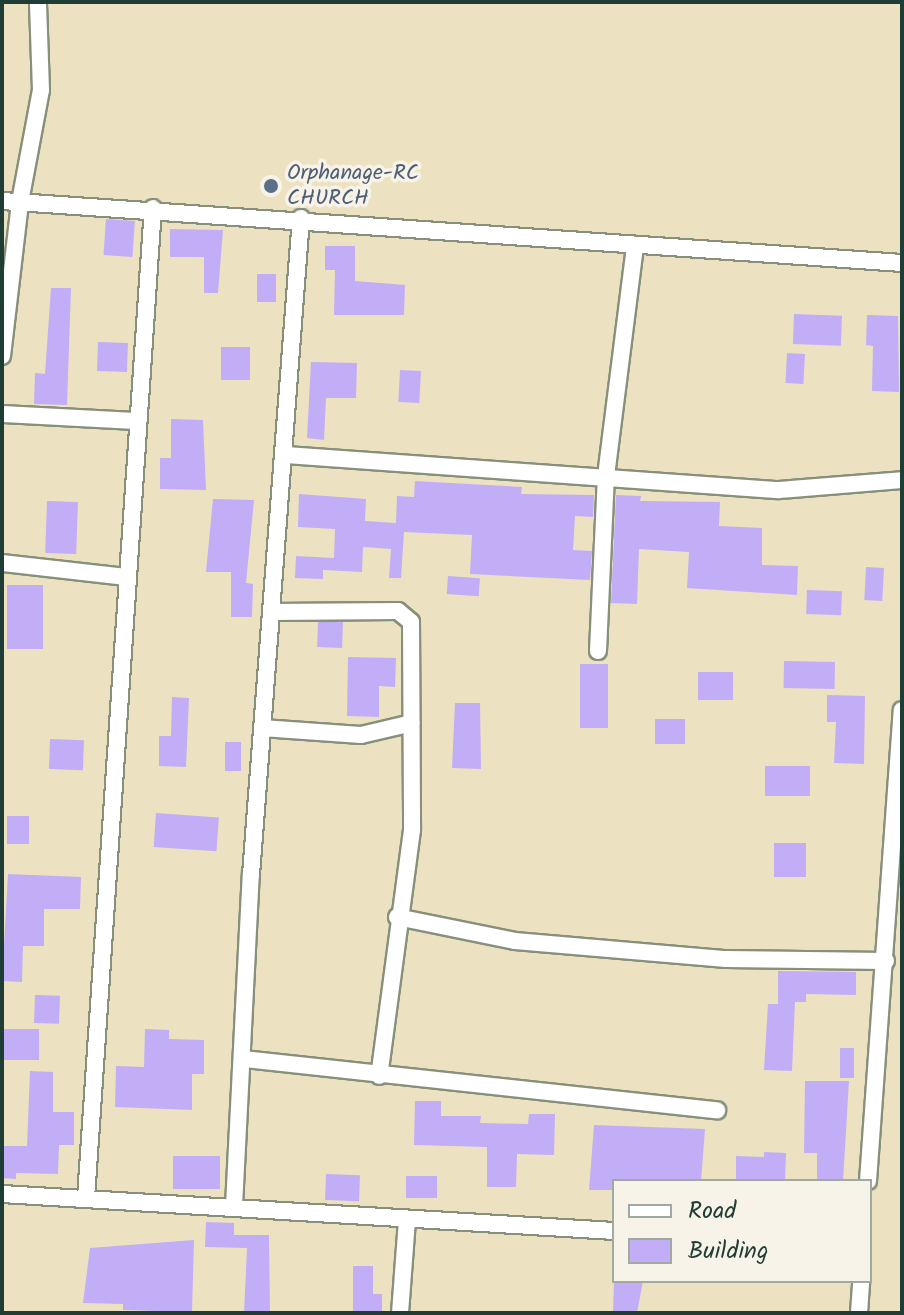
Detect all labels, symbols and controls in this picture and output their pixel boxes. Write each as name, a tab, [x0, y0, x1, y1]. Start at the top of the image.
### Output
place label: Orphanage-RC CHURCH	[287, 160, 419, 212]
marker: Orphanage-RC CHURCH	[262, 177, 280, 195]
legend	[612, 1179, 872, 1283]
text: Road	[688, 1192, 736, 1231]
text: Building	[688, 1232, 768, 1271]

